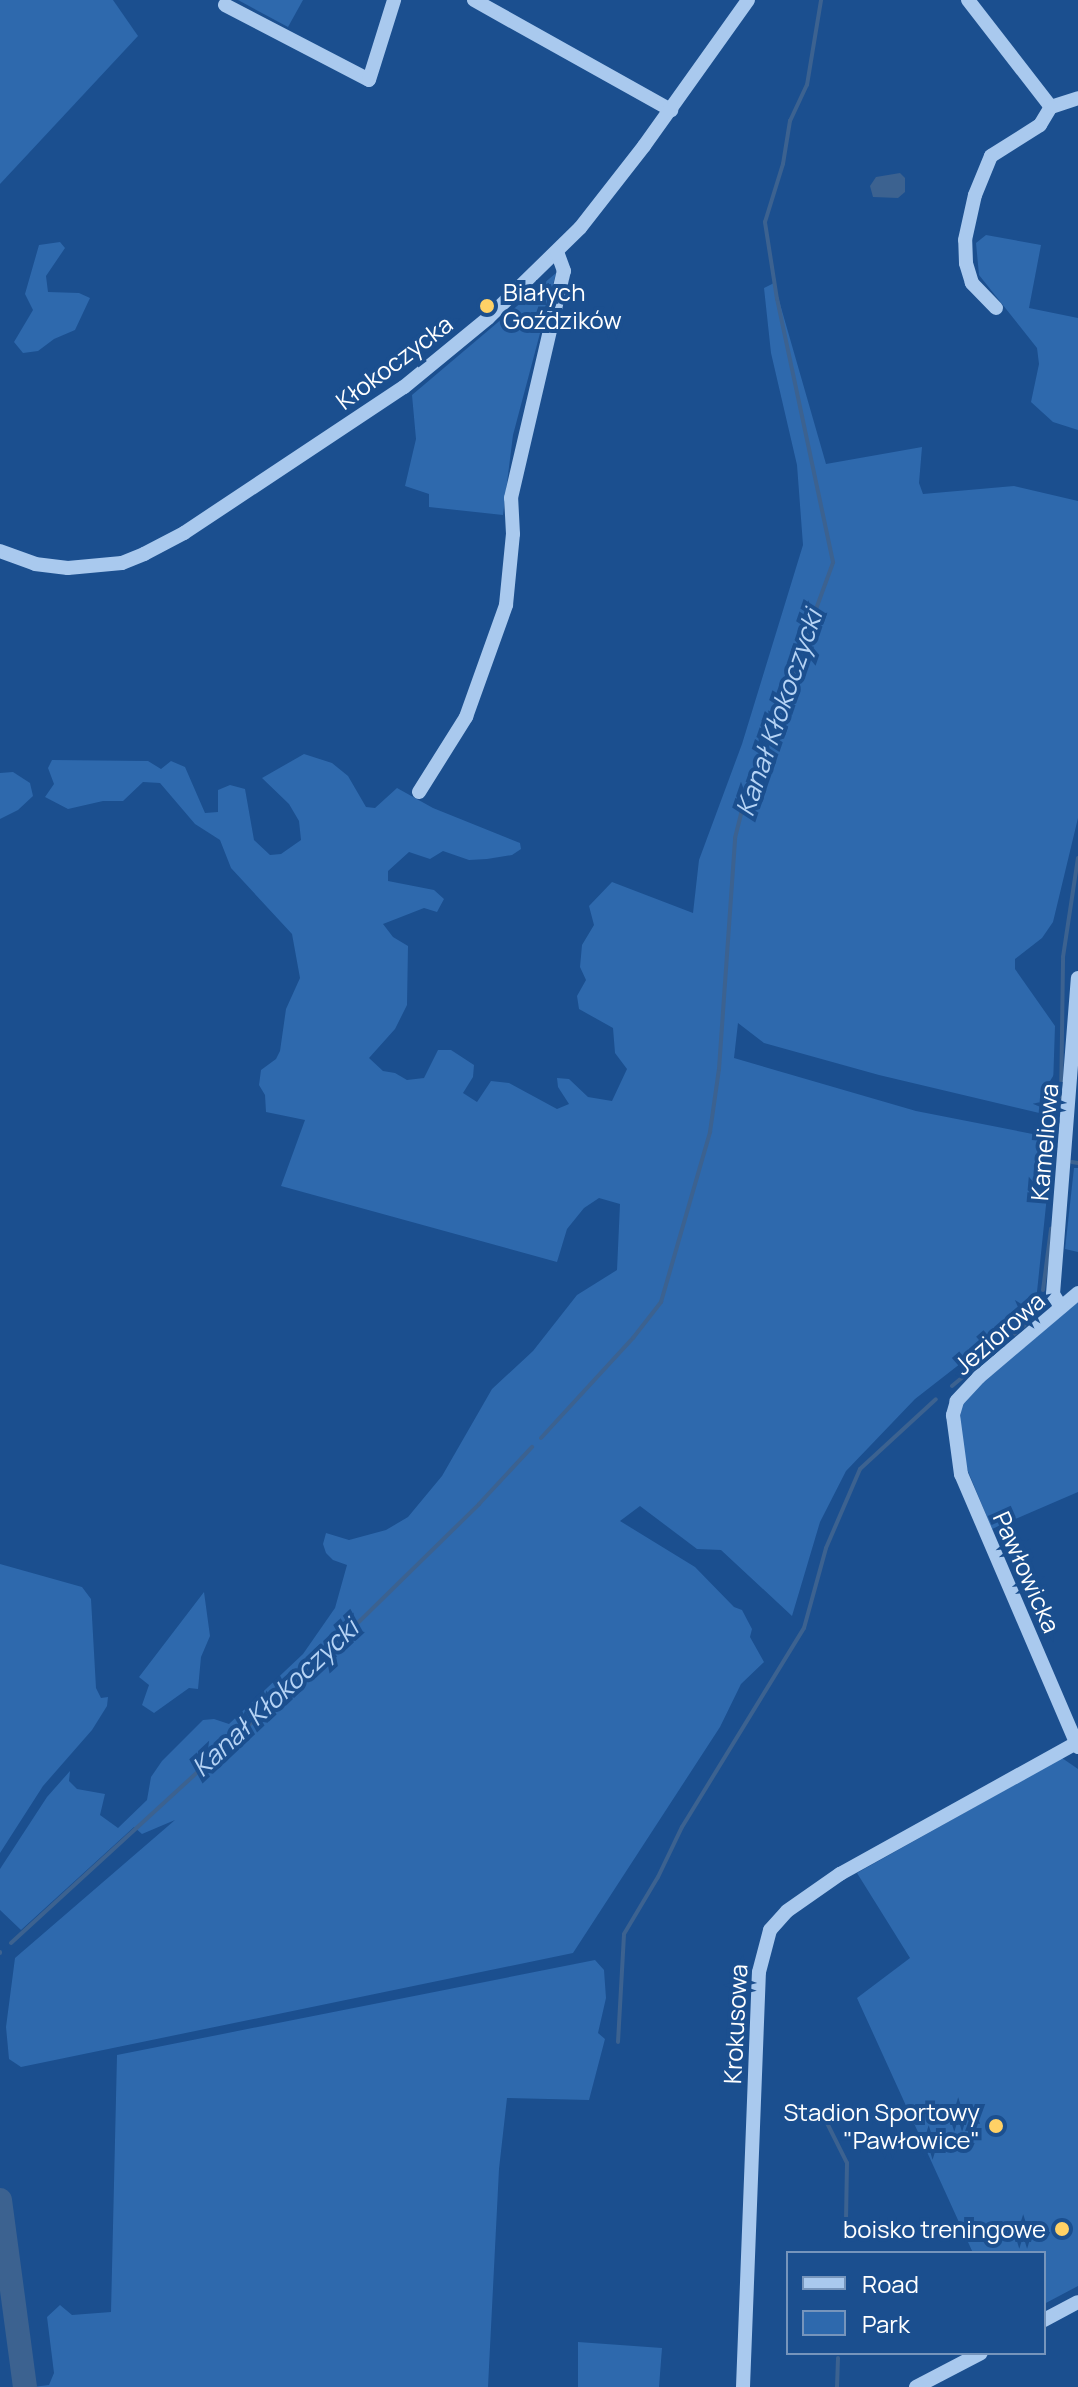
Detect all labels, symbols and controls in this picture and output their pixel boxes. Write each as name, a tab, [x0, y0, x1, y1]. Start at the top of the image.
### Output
place label: Białych Goździków	[503, 278, 622, 334]
marker: Białych Goździków	[478, 297, 496, 315]
street label: Kłokoczycka	[330, 309, 458, 415]
water label: Kanał Kłokoczycki	[729, 606, 829, 820]
street label: Kameliowa	[1025, 1082, 1063, 1202]
street label: Jeziorowa	[948, 1286, 1050, 1380]
street label: Pawłowicka	[988, 1507, 1066, 1637]
water label: Kanał Kłokoczycki	[185, 1613, 365, 1783]
street label: Krokusowa	[717, 1963, 753, 2085]
place label: Stadion Sportowy "Pawłowice"	[784, 2098, 980, 2154]
marker: Stadion Sportowy "Pawłowice"	[987, 2117, 1005, 2135]
place label: boisko treningowe	[843, 2215, 1046, 2243]
marker: boisko treningowe	[1053, 2220, 1071, 2238]
legend	[786, 2251, 1046, 2355]
text: Road	[862, 2267, 919, 2300]
text: Park	[862, 2307, 910, 2340]

